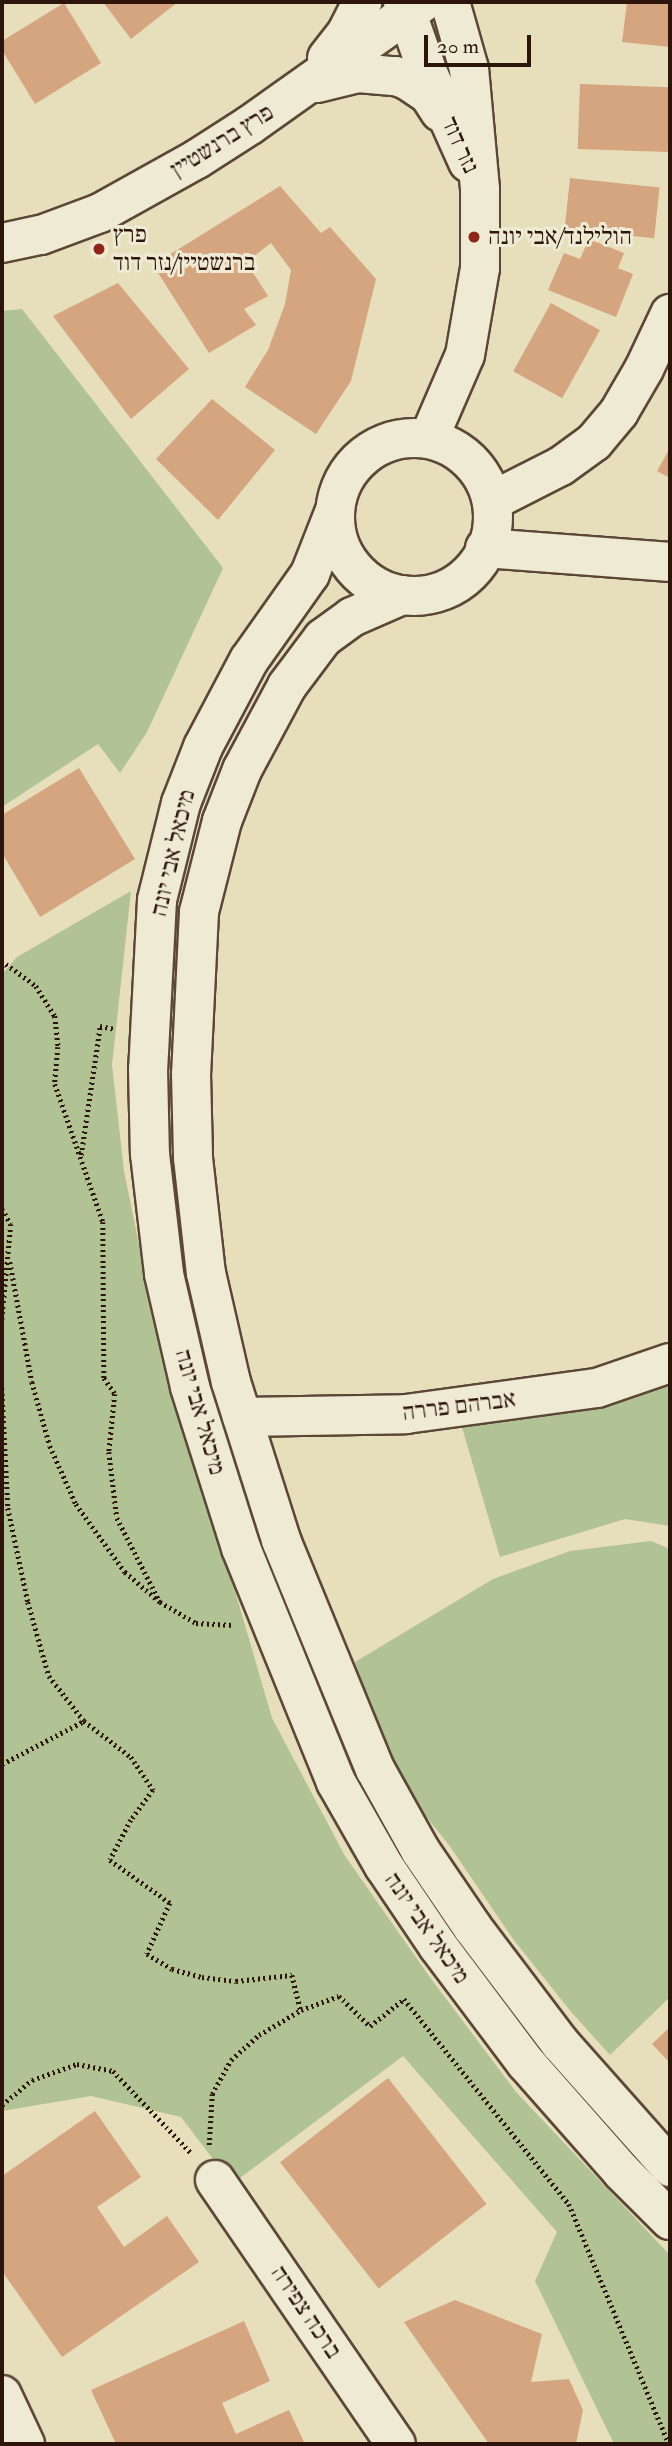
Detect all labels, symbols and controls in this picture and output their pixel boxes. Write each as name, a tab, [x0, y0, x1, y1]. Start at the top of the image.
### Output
scale bar	[427, 21, 534, 65]
text: 20 m	[437, 33, 479, 60]
street label: פרץ ברנשטיין	[165, 98, 279, 184]
street label: נזר דוד	[435, 112, 485, 178]
place label: פרץ ברנשטיין/נזר דוד	[113, 221, 255, 277]
place label: הולילנד/אבי יונה	[488, 223, 632, 251]
marker: הולילנד/אבי יונה	[466, 229, 482, 245]
marker: פרץ ברנשטיין/נזר דוד	[91, 241, 107, 257]
street label: מיכאל אבי יונה	[144, 787, 202, 919]
street label: מיכאל אבי יונה	[168, 1346, 232, 1478]
street label: אברהם פררה	[401, 1385, 517, 1427]
street label: מיכאל אבי יונה	[378, 1867, 476, 1989]
street label: ברכה צפירה	[264, 2260, 348, 2364]

